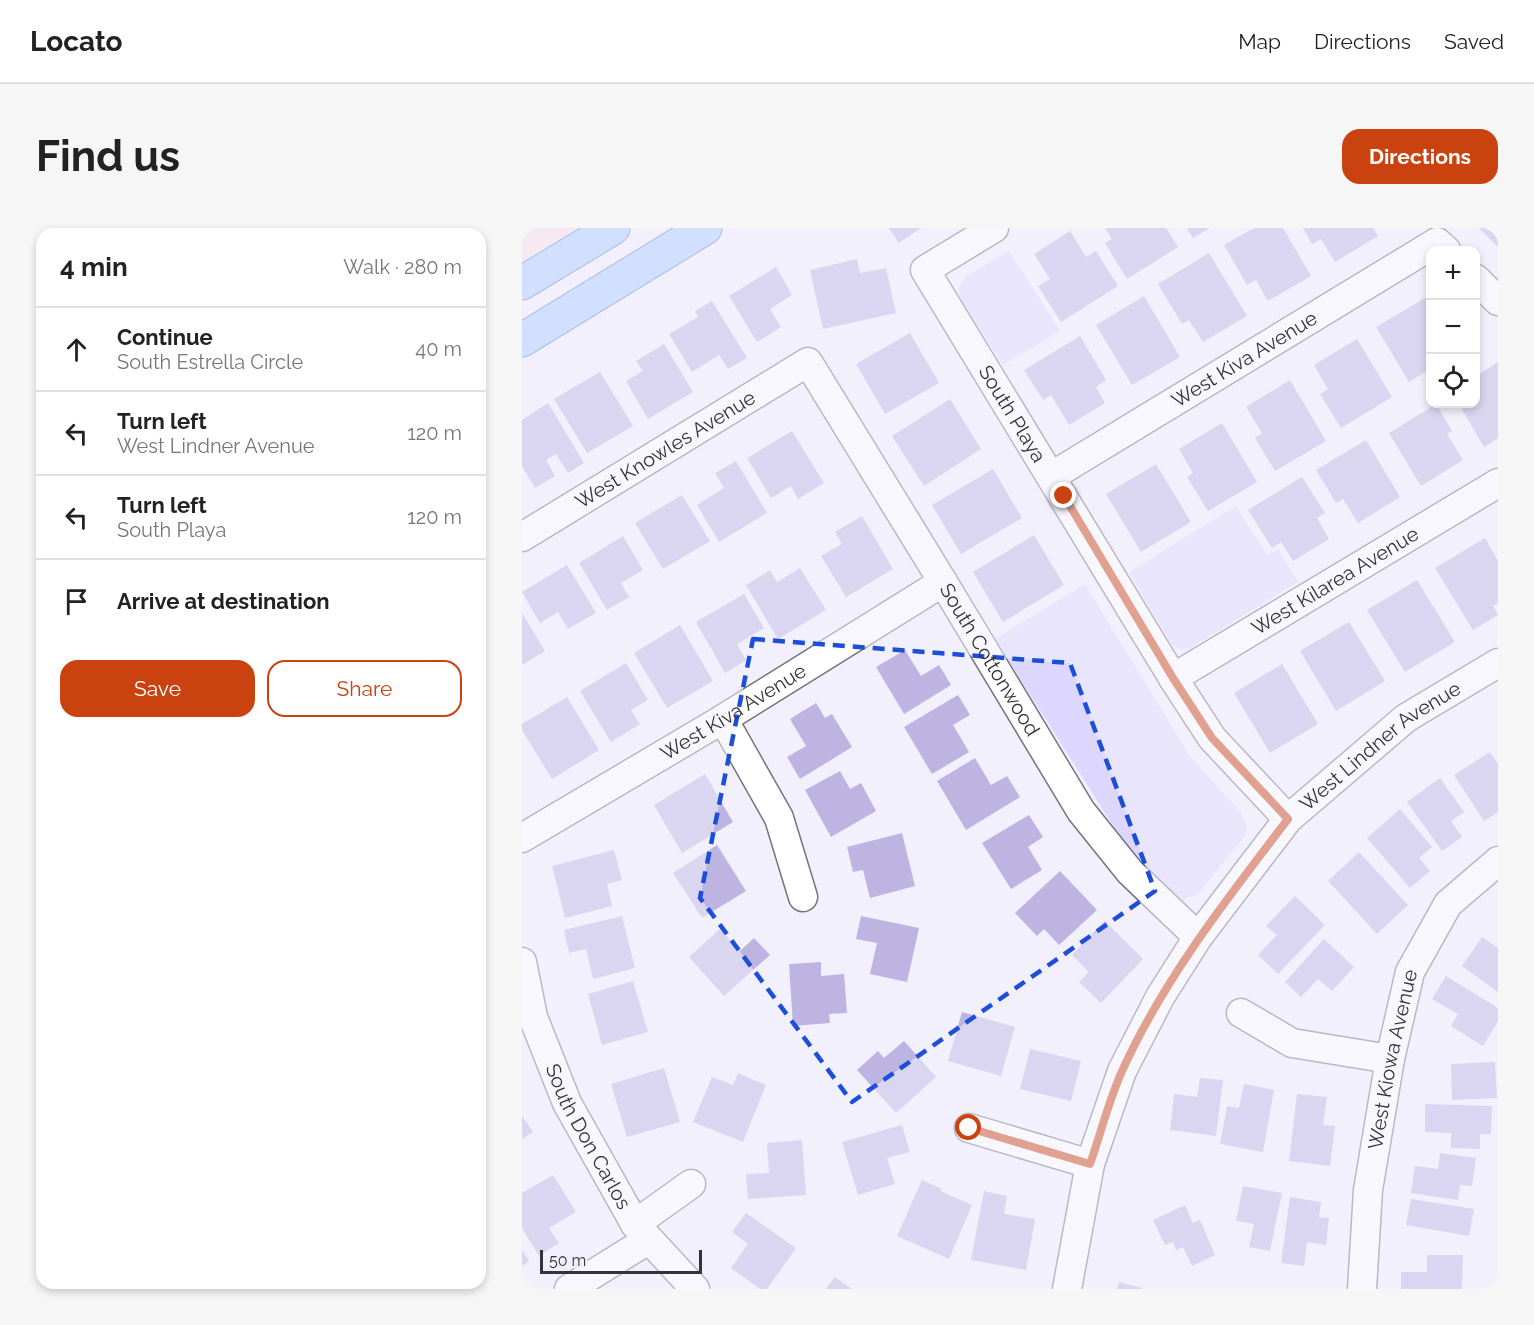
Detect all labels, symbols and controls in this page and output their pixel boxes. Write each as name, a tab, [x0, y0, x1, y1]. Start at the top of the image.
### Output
text: Locato	[30, 25, 122, 58]
text: Map	[1238, 29, 1281, 54]
text: Directions	[1314, 29, 1411, 54]
text: Saved	[1444, 29, 1504, 54]
button: Directions	[1342, 129, 1498, 184]
text: Find us	[36, 132, 180, 181]
map controls	[1426, 246, 1480, 408]
button: +	[1426, 246, 1480, 300]
text: 4 min	[60, 252, 128, 282]
text: Walk · 280 m	[343, 255, 462, 279]
button: −	[1426, 300, 1480, 354]
street label: West Kiva Avenue	[1167, 306, 1322, 413]
text: Continue	[117, 324, 213, 350]
icon: ahead	[60, 333, 93, 366]
text: 40 m	[415, 337, 462, 361]
text: South Estrella Circle	[117, 350, 303, 374]
button: locate	[1426, 354, 1480, 408]
street label: South Playa	[974, 361, 1051, 467]
street label: West Knowles Avenue	[571, 385, 760, 514]
text: Turn left	[117, 408, 207, 434]
icon: left	[60, 417, 93, 450]
text: 120 m	[407, 421, 462, 445]
text: West Lindner Avenue	[117, 434, 315, 458]
route end	[1050, 482, 1076, 508]
text: Turn left	[117, 492, 207, 518]
icon: left	[60, 501, 93, 534]
text: 120 m	[407, 505, 462, 529]
text: South Playa	[117, 518, 226, 542]
street label: West Kilarea Avenue	[1247, 521, 1423, 640]
street label: South Cottonwood	[935, 579, 1045, 740]
icon: arrive	[60, 585, 93, 618]
text: Arrive at destination	[117, 588, 330, 614]
street label: West Kiva Avenue	[656, 658, 811, 765]
button: Save	[60, 660, 255, 717]
button: Share	[267, 660, 462, 717]
street label: West Lindner Avenue	[1295, 676, 1465, 816]
street label: West Kiowa Avenue	[1363, 967, 1422, 1151]
street label: South Don Carlos	[541, 1060, 636, 1213]
route start	[955, 1114, 981, 1140]
scale bar	[540, 1247, 702, 1274]
text: 50 m	[549, 1251, 586, 1270]

